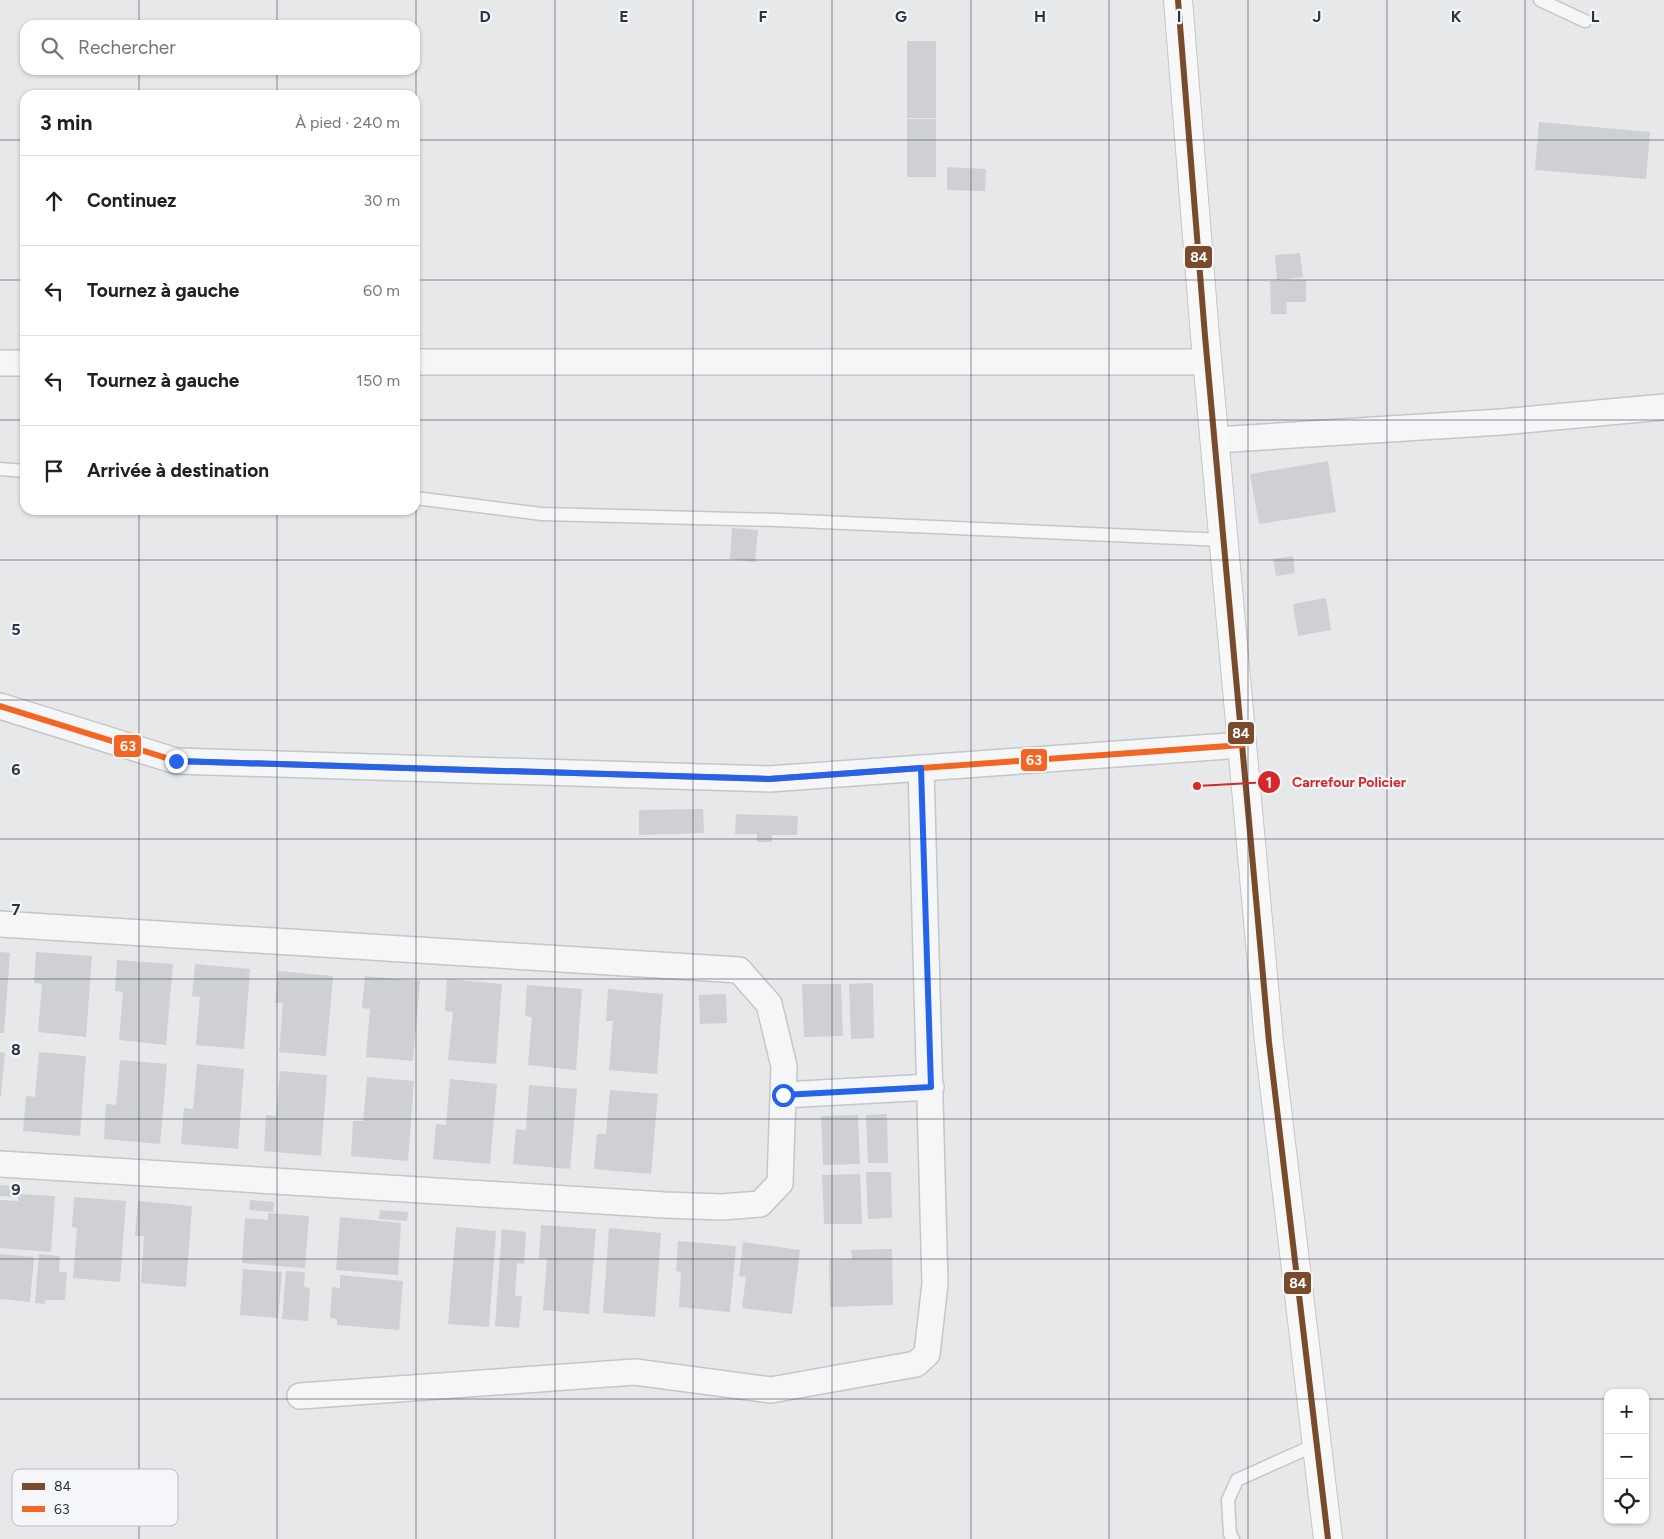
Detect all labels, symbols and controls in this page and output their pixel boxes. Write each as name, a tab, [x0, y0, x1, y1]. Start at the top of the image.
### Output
text: D	[479, 7, 491, 26]
text: E	[619, 7, 629, 26]
text: F	[759, 7, 768, 26]
text: G	[895, 7, 907, 26]
text: H	[1034, 7, 1046, 26]
text: I	[1177, 7, 1181, 26]
text: J	[1313, 7, 1321, 26]
text: K	[1451, 7, 1462, 26]
text: L	[1591, 7, 1600, 26]
search box	[20, 20, 420, 75]
icon: search	[38, 34, 66, 62]
text: Rechercher	[78, 36, 176, 59]
text: 3 min	[40, 110, 92, 135]
text: À pied · 240 m	[295, 113, 400, 132]
icon: ahead	[40, 187, 68, 215]
text: Continuez	[87, 189, 176, 212]
text: 30 m	[363, 191, 400, 210]
line badge: 84	[1184, 245, 1213, 269]
text: 84	[1190, 249, 1208, 266]
icon: left	[40, 277, 68, 305]
text: Tournez à gauche	[87, 279, 239, 302]
text: 60 m	[363, 281, 400, 300]
icon: left	[40, 367, 68, 395]
text: Tournez à gauche	[87, 369, 239, 392]
text: 150 m	[356, 371, 400, 390]
icon: arrive	[40, 457, 68, 485]
text: Arrivée à destination	[87, 459, 269, 482]
text: 5	[11, 620, 21, 639]
line badge: 84	[1227, 721, 1255, 745]
text: 84	[1232, 725, 1250, 742]
line badge: 63	[113, 734, 142, 758]
text: 63	[120, 738, 136, 755]
line badge: 63	[1020, 748, 1048, 772]
route end	[165, 750, 188, 773]
text: 63	[1026, 752, 1042, 769]
text: 6	[11, 760, 21, 779]
callout: Carrefour Policier	[1257, 768, 1416, 797]
text: 1	[1266, 774, 1272, 792]
text: Carrefour Policier	[1292, 774, 1407, 791]
text: 7	[12, 900, 21, 919]
text: 8	[11, 1040, 21, 1059]
route start	[772, 1084, 795, 1107]
text: 9	[11, 1180, 21, 1199]
line badge: 84	[1283, 1271, 1312, 1295]
text: 84	[1289, 1275, 1307, 1292]
map controls	[1604, 1389, 1649, 1524]
button: +	[1604, 1389, 1649, 1434]
button: −	[1604, 1434, 1649, 1479]
legend	[12, 1469, 178, 1526]
text: 84	[54, 1478, 72, 1495]
button: locate	[1604, 1479, 1649, 1524]
text: 63	[54, 1501, 70, 1518]

